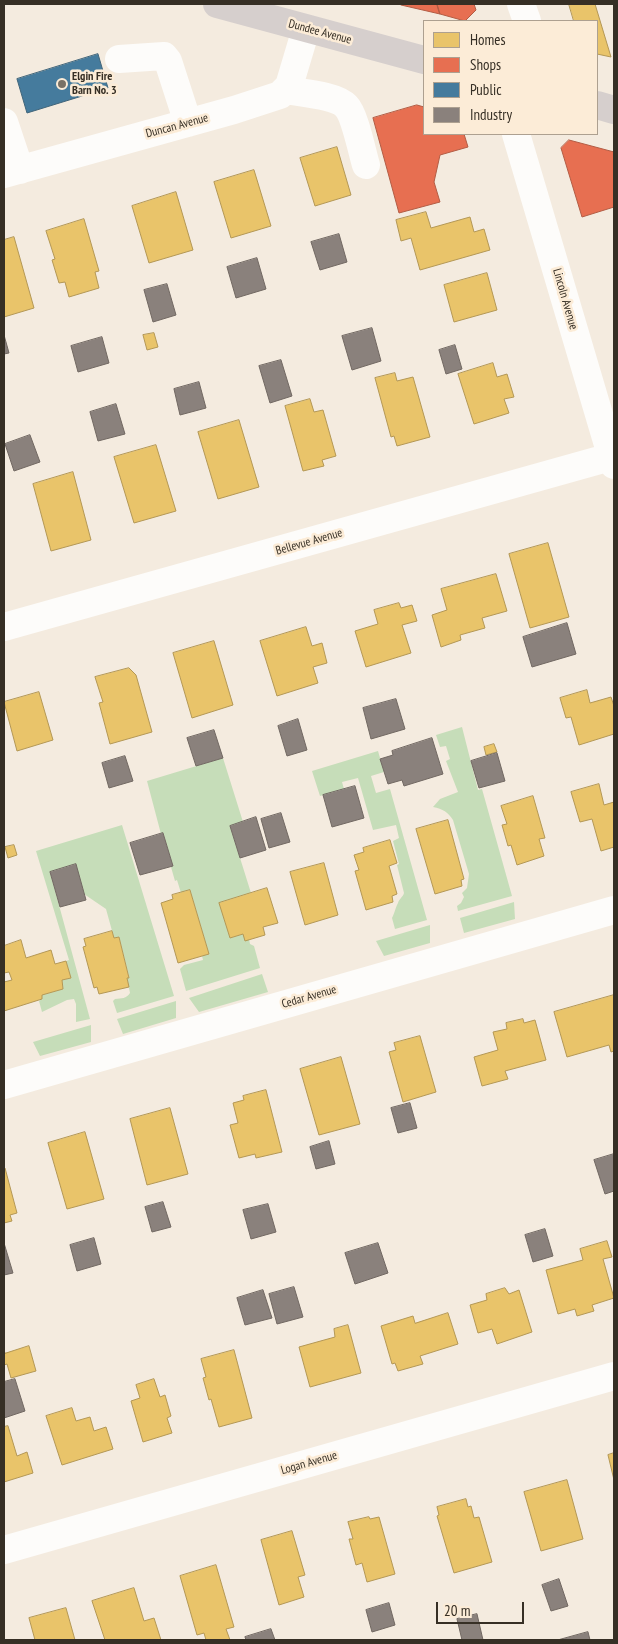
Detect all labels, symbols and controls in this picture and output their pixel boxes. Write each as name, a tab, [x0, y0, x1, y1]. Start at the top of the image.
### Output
street label: Dundee Avenue	[287, 17, 353, 47]
legend	[423, 20, 598, 135]
text: Homes	[470, 30, 506, 49]
text: Shops	[470, 55, 501, 74]
place label: Elgin Fire Barn No. 3	[72, 70, 117, 98]
marker: Elgin Fire Barn No. 3	[56, 78, 68, 90]
text: Public	[470, 80, 501, 99]
text: Industry	[470, 105, 512, 124]
street label: Duncan Avenue	[144, 111, 210, 141]
street label: Lincoln Avenue	[549, 267, 581, 331]
street label: Bellevue Avenue	[274, 526, 344, 558]
street label: Cedar Avenue	[280, 982, 338, 1012]
street label: Logan Avenue	[279, 1448, 339, 1478]
scale bar	[438, 1592, 526, 1624]
text: 20 m	[444, 1601, 470, 1620]

